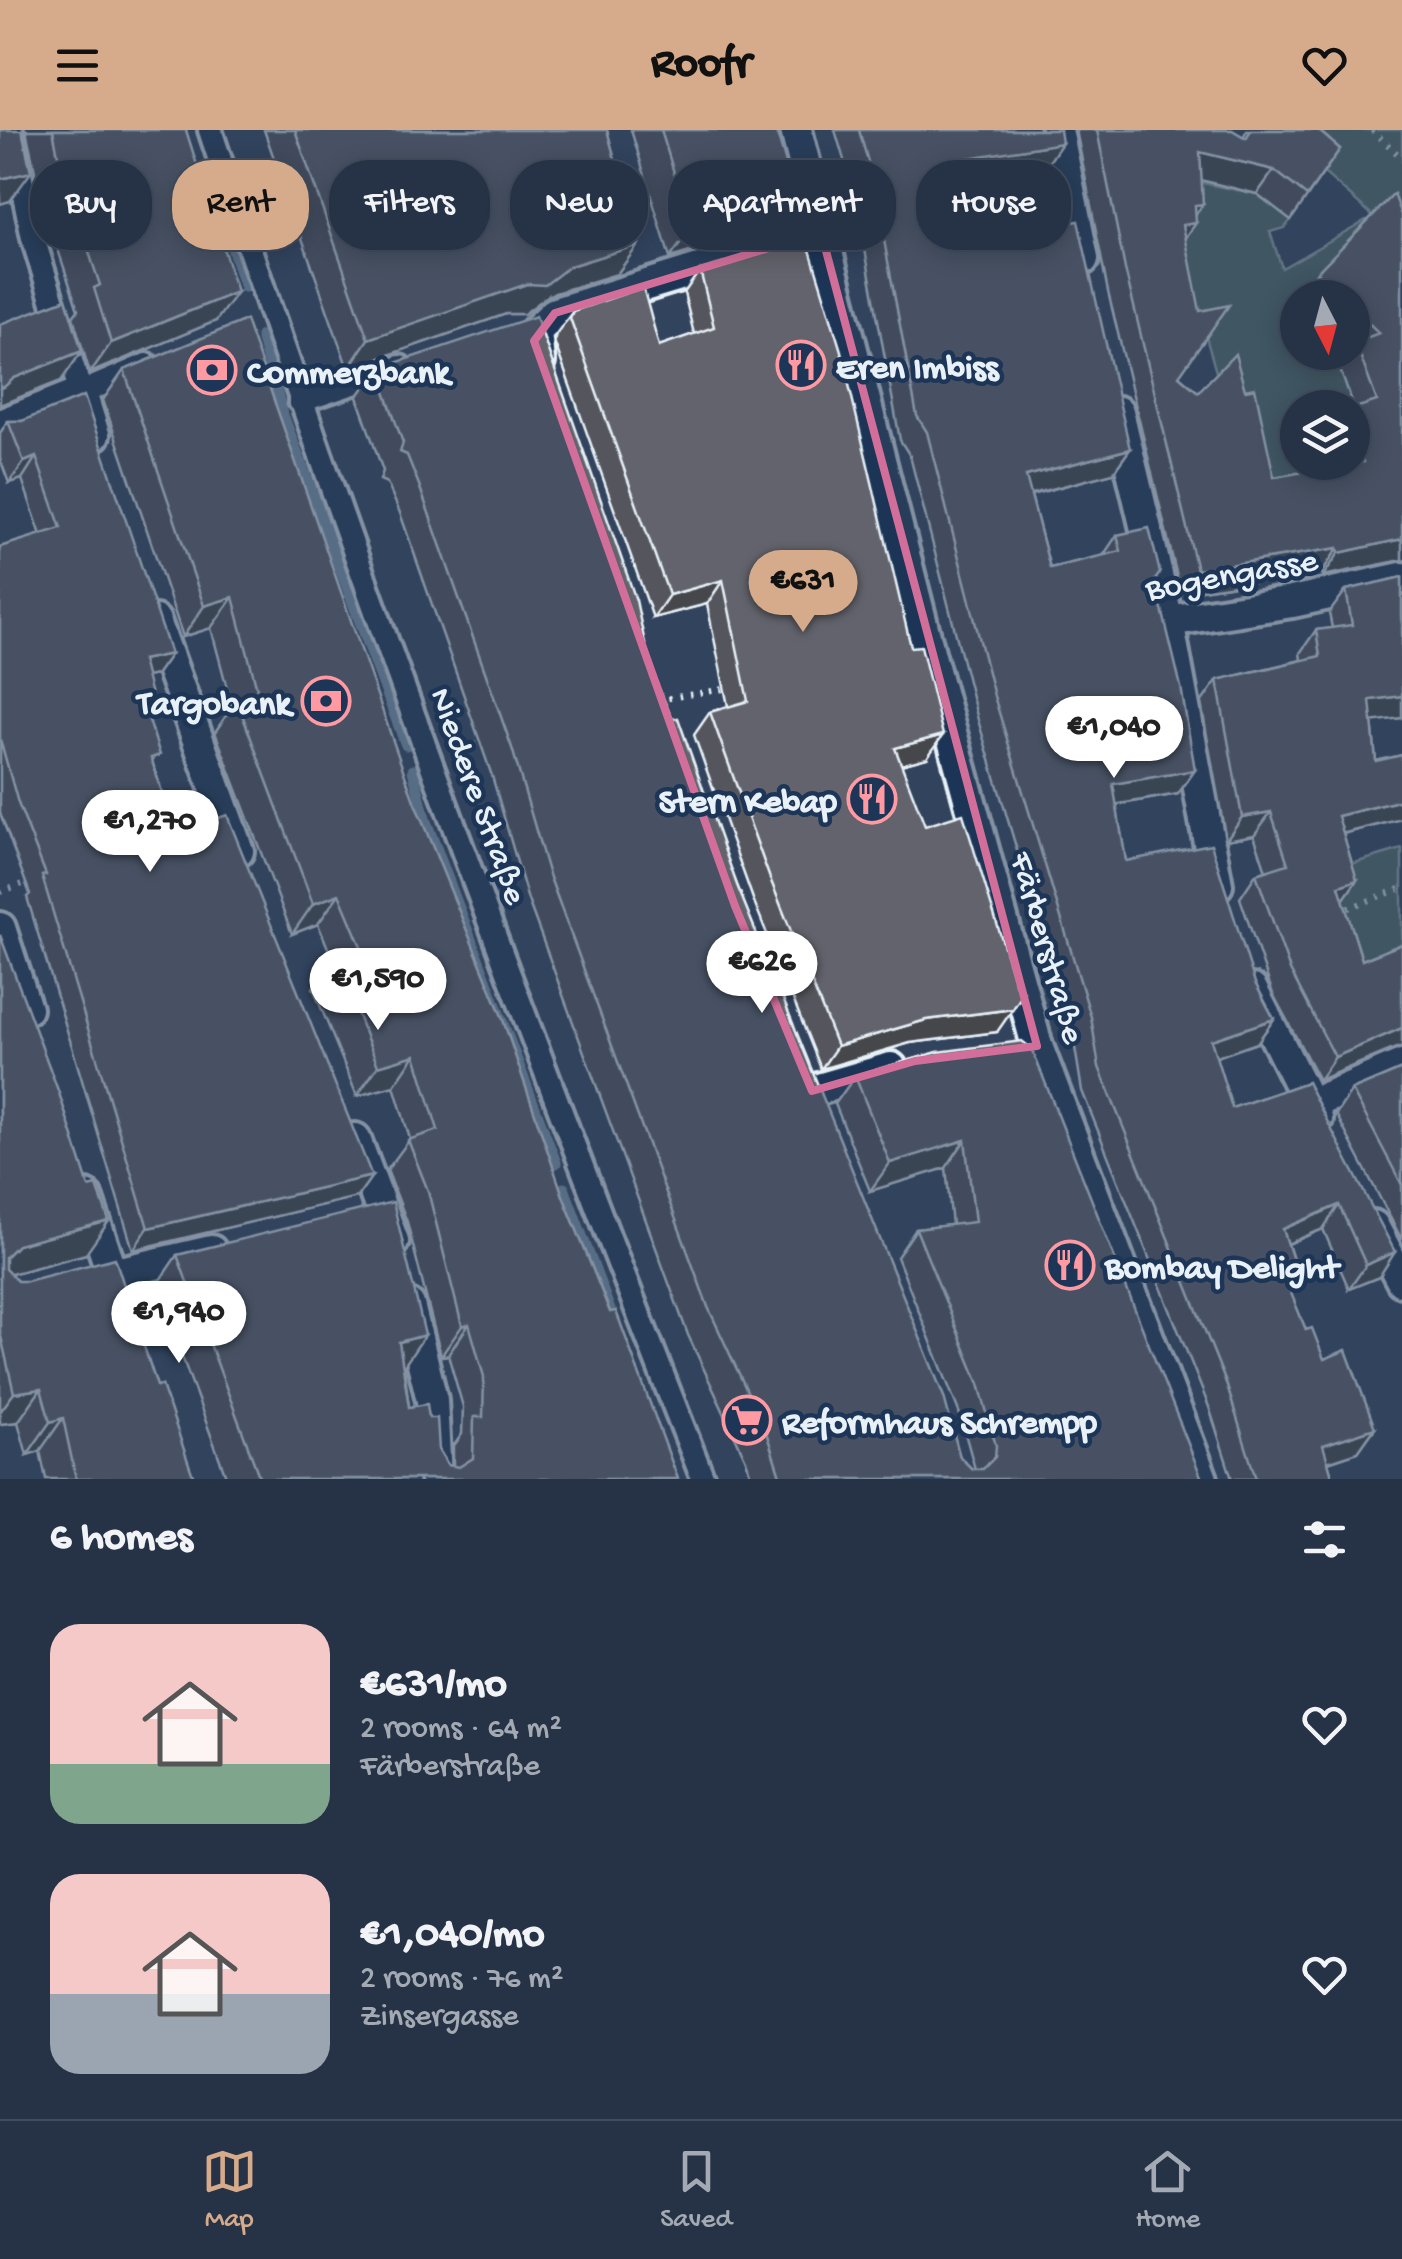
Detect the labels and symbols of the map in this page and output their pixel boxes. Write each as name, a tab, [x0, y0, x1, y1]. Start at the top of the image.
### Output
north arrow	[1280, 280, 1370, 370]
restaurant icon: Eren Imbiss	[775, 339, 827, 391]
bank icon: Commerzbank	[186, 344, 238, 396]
place label: Eren Imbiss	[836, 350, 1000, 391]
place label: Commerzbank	[247, 355, 453, 396]
street label: Bogengasse	[1142, 542, 1322, 613]
pin: €631	[744, 550, 862, 635]
bank icon: Targobank	[300, 675, 352, 727]
street label: Niedere Straße	[418, 683, 534, 912]
place label: Targobank	[134, 686, 294, 727]
pin: €1,040	[1033, 696, 1195, 781]
restaurant icon: Stern Kebap	[846, 773, 898, 825]
place label: Stern Kebap	[659, 784, 838, 825]
pin: €1,270	[69, 790, 231, 875]
street label: Färberstraße	[998, 847, 1092, 1050]
pin: €626	[703, 931, 821, 1016]
pin: €1,590	[297, 948, 459, 1033]
restaurant icon: Bombay Delight	[1044, 1239, 1096, 1291]
place label: Bombay Delight	[1104, 1250, 1342, 1291]
pin: €1,940	[98, 1281, 260, 1366]
supermarket icon: Reformhaus Schrempp	[721, 1394, 773, 1446]
place label: Reformhaus Schrempp	[782, 1405, 1098, 1446]

